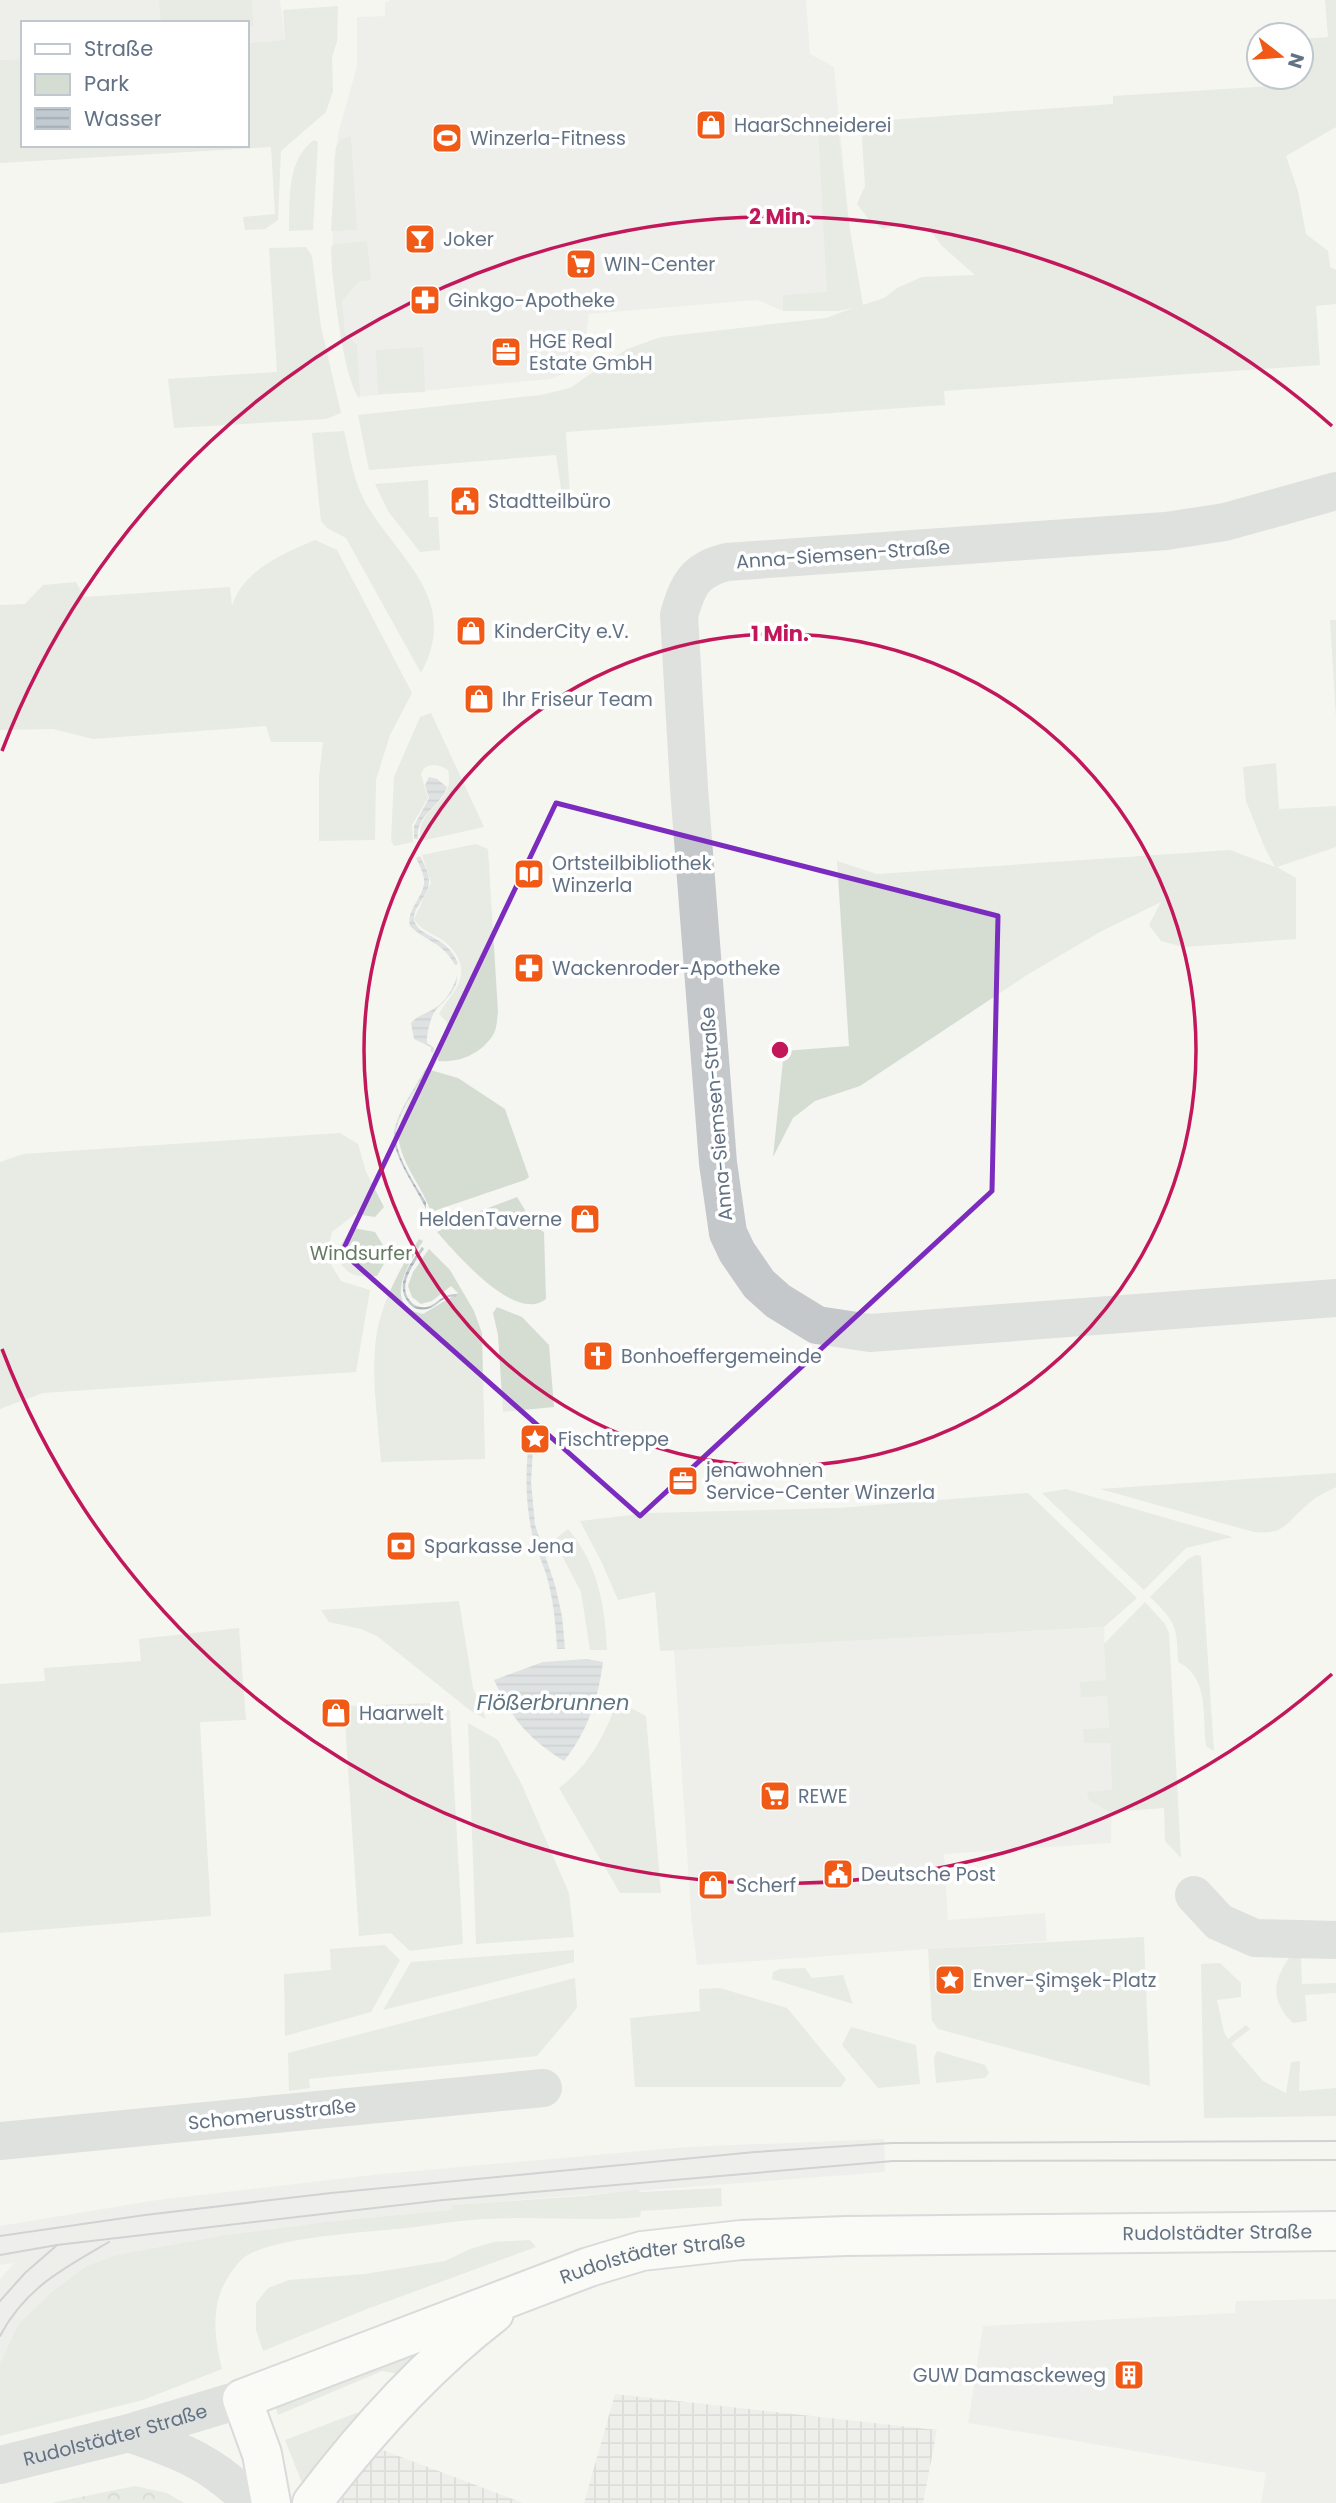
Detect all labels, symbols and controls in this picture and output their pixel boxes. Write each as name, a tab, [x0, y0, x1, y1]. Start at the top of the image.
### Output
legend	[21, 21, 248, 147]
north arrow	[1245, 21, 1315, 91]
text: Straße	[84, 34, 153, 63]
text: N	[1281, 50, 1311, 72]
text: Park	[84, 69, 129, 98]
text: Wasser	[84, 104, 162, 133]
shop icon: HaarSchneiderei	[694, 108, 728, 142]
place label: HaarSchneiderei	[734, 112, 892, 139]
sports icon: Winzerla-Fitness	[430, 121, 464, 155]
place label: Winzerla-Fitness	[470, 125, 626, 152]
text: 2 Min.	[749, 202, 811, 231]
bar icon: Joker	[403, 222, 437, 256]
place label: Joker	[443, 226, 494, 253]
supermarket icon: WIN-Center	[564, 247, 598, 281]
place label: WIN-Center	[604, 251, 715, 278]
pharmacy icon: Ginkgo-Apotheke	[408, 283, 442, 317]
place label: Ginkgo-Apotheke	[448, 287, 615, 314]
place label: HGE Real Estate GmbH	[529, 328, 653, 377]
office icon: HGE Real Estate GmbH	[489, 335, 523, 369]
public building icon: Stadtteilbüro	[448, 484, 482, 518]
place label: Stadtteilbüro	[488, 488, 611, 515]
street label: Anna-Siemsen-Straße	[735, 534, 951, 575]
shop icon: KinderCity e.V.	[454, 614, 488, 648]
place label: KinderCity e.V.	[494, 618, 629, 645]
text: 1 Min.	[751, 619, 809, 648]
shop icon: Ihr Friseur Team	[462, 682, 496, 716]
place label: Ihr Friseur Team	[502, 686, 653, 713]
place label: Ortsteilbibliothek Winzerla	[552, 850, 712, 899]
library icon: Ortsteilbibliothek Winzerla	[512, 857, 546, 891]
pharmacy icon: Wackenroder-Apotheke	[512, 951, 546, 985]
place label: Wackenroder-Apotheke	[552, 955, 780, 982]
street label: Anna-Siemsen-Straße	[694, 1006, 739, 1222]
centre of rings	[768, 1038, 792, 1062]
shop icon: HeldenTaverne	[568, 1202, 602, 1236]
place label: HeldenTaverne	[419, 1206, 562, 1233]
park label: Windsurfer	[310, 1240, 412, 1267]
church icon: Bonhoeffergemeinde	[581, 1339, 615, 1373]
place label: Bonhoeffergemeinde	[621, 1343, 822, 1370]
place icon: Fischtreppe	[518, 1422, 552, 1456]
place label: Fischtreppe	[558, 1426, 669, 1453]
place label: jenawohnen Service-Center Winzerla	[705, 1457, 935, 1506]
office icon: jenawohnen Service-Center Winzerla	[666, 1464, 700, 1498]
bank icon: Sparkasse Jena	[384, 1529, 418, 1563]
place label: Sparkasse Jena	[424, 1533, 574, 1560]
water label: Flößerbrunnen	[477, 1688, 629, 1717]
shop icon: Haarwelt	[319, 1696, 353, 1730]
place label: Haarwelt	[359, 1700, 444, 1727]
supermarket icon: REWE	[758, 1779, 792, 1813]
place label: REWE	[798, 1783, 848, 1810]
public building icon: Deutsche Post	[821, 1857, 855, 1891]
place label: Deutsche Post	[861, 1861, 996, 1888]
shop icon: Scherf	[696, 1868, 730, 1902]
place label: Scherf	[736, 1872, 796, 1899]
place icon: Enver-Şimşek-Platz	[933, 1963, 967, 1997]
place label: Enver-Şimşek-Platz	[973, 1967, 1156, 1994]
street label: Schomerusstraße	[187, 2092, 358, 2137]
street label: Rudolstädter Straße	[1122, 2218, 1312, 2247]
street label: Rudolstädter Straße	[556, 2227, 747, 2291]
building icon: GUW Damasckeweg	[1112, 2358, 1146, 2392]
place label: GUW Damasckeweg	[913, 2362, 1106, 2389]
street label: Rudolstädter Straße	[20, 2397, 211, 2473]

